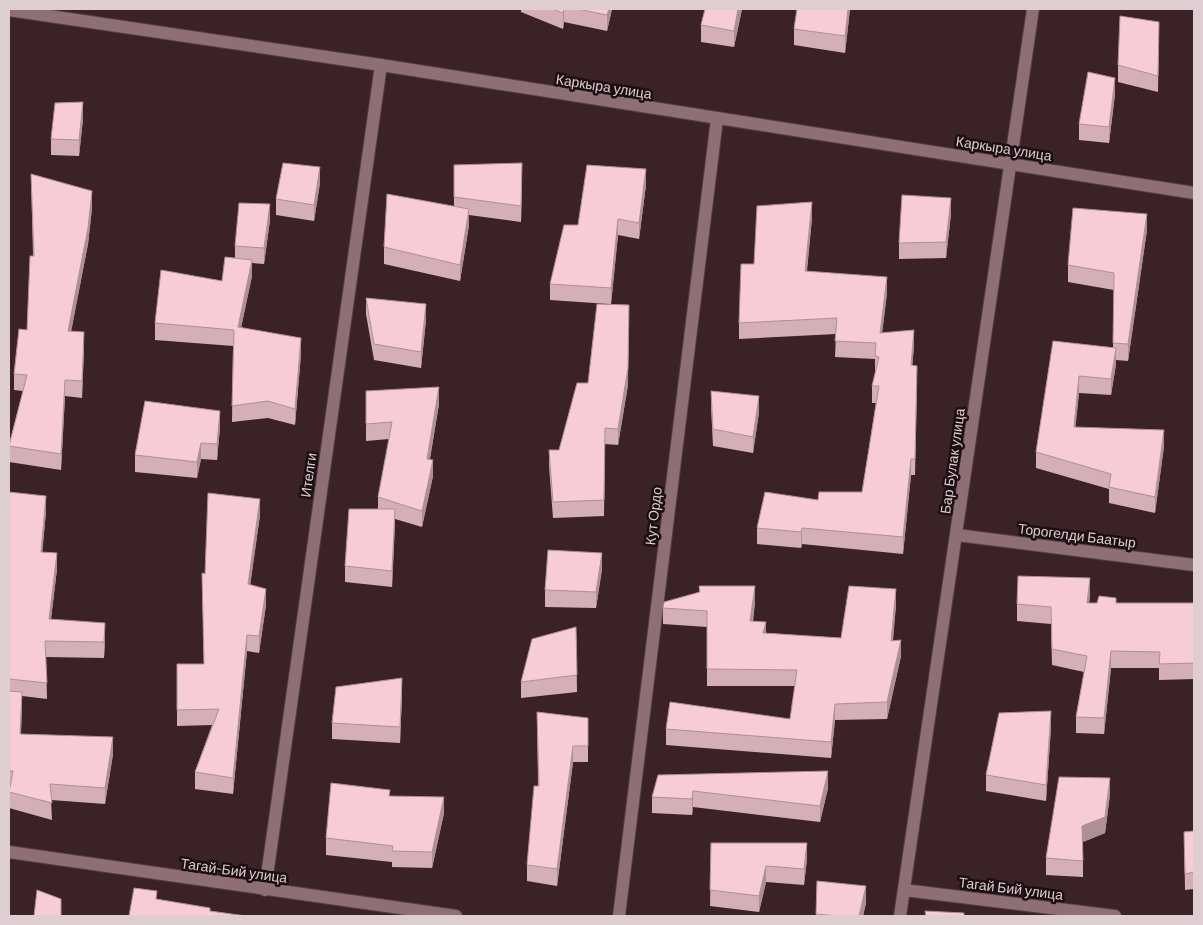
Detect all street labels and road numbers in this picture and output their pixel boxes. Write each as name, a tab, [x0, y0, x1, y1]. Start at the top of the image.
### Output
street label: Каркыра улица	[555, 70, 653, 102]
street label: Каркыра улица	[955, 132, 1053, 164]
street label: Бар Булак улица	[936, 407, 968, 515]
street label: Ителги	[296, 452, 320, 498]
street label: Кут Ордо	[641, 486, 665, 546]
street label: Торогелди Баатыр	[1017, 519, 1137, 551]
street label: Тагай-Бий улица	[179, 854, 289, 886]
street label: Тагай Бий улица	[958, 873, 1064, 903]

